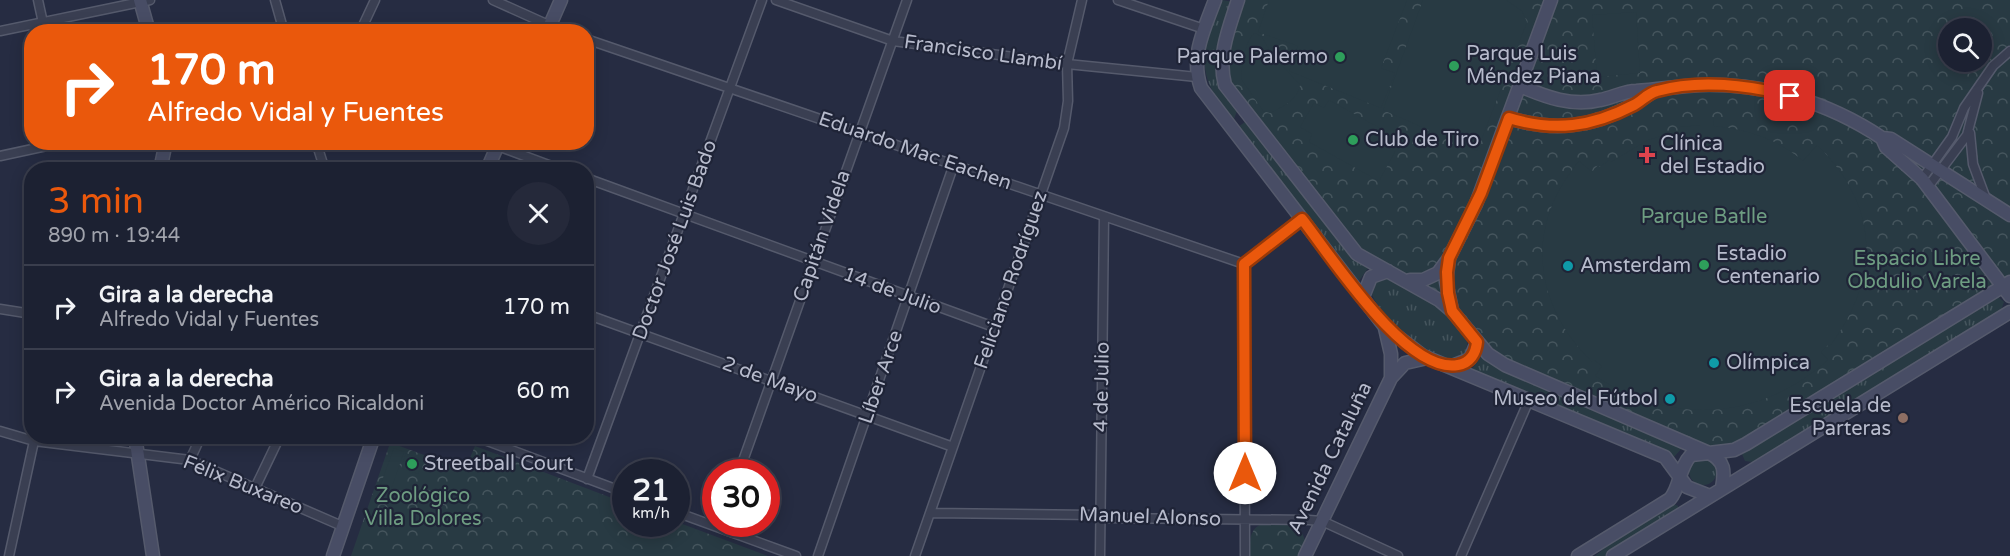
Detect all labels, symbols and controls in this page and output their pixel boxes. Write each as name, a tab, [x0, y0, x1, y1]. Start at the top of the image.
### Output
map controls	[1938, 18, 1992, 72]
button: search	[1938, 18, 1992, 72]
street label: Francisco Llambí	[902, 30, 1064, 76]
place label: Parque Luis Méndez Piana	[1466, 42, 1601, 89]
text: 170 m	[147, 45, 276, 96]
place label: Parque Palermo	[1177, 45, 1328, 69]
icon: right	[48, 48, 126, 126]
marker: Parque Palermo	[1333, 50, 1347, 64]
marker: Parque Luis Méndez Piana	[1447, 59, 1461, 73]
pin	[1764, 70, 1815, 121]
icon: arrive	[1773, 79, 1806, 112]
text: Alfredo Vidal y Fuentes	[147, 96, 444, 129]
street label: Eduardo Mac Eachen	[815, 107, 1015, 195]
place label: Club de Tiro	[1365, 128, 1480, 152]
place label: Clínica del Estadio	[1660, 132, 1765, 179]
marker: Club de Tiro	[1346, 133, 1360, 147]
street label: Doctor José Luis Bado	[628, 137, 722, 343]
marker: Clínica del Estadio	[1638, 146, 1656, 164]
street label: Capitán Videla	[788, 167, 856, 305]
text: 3 min	[48, 180, 144, 223]
button: close	[507, 182, 570, 245]
street label: Feliciano Rodríguez	[969, 188, 1053, 372]
park label: Parque Batlle	[1641, 205, 1767, 229]
text: 890 m · 19:44	[48, 224, 180, 248]
place label: Estadio Centenario	[1716, 242, 1820, 289]
park label: Espacio Libre Obdulio Varela	[1847, 247, 1987, 294]
place label: Amsterdam	[1580, 254, 1691, 278]
marker: Estadio Centenario	[1697, 258, 1711, 272]
marker: Amsterdam	[1561, 259, 1575, 273]
street label: 14 de Julio	[839, 262, 945, 320]
text: Gira a la derecha	[99, 282, 274, 308]
icon: right	[48, 291, 81, 324]
text: 170 m	[503, 294, 570, 320]
text: Alfredo Vidal y Fuentes	[99, 308, 319, 332]
street label: Líber Arce	[854, 327, 908, 427]
street label: 4 de Julio	[1089, 342, 1115, 432]
place label: Olímpica	[1726, 351, 1810, 375]
street label: 2 de Mayo	[719, 352, 821, 408]
marker: Olímpica	[1707, 356, 1721, 370]
text: Gira a la derecha	[99, 366, 274, 392]
icon: right	[48, 375, 81, 408]
text: 60 m	[516, 378, 570, 404]
street label: Avenida Cataluña	[1283, 378, 1377, 538]
place label: Museo del Fútbol	[1493, 387, 1658, 411]
text: Avenida Doctor Américo Ricaldoni	[99, 392, 424, 416]
marker: Museo del Fútbol	[1663, 392, 1677, 406]
place label: Escuela de Parteras	[1789, 394, 1891, 441]
marker: Escuela de Parteras	[1896, 411, 1910, 425]
position arrow	[1213, 441, 1277, 505]
street label: Félix Buxareo	[180, 450, 306, 520]
place label: Streetball Court	[424, 452, 574, 476]
marker: Streetball Court	[405, 457, 419, 471]
speed limit sign: 30	[702, 459, 780, 537]
text: 21	[632, 472, 670, 509]
park label: Zoológico Villa Dolores	[364, 484, 482, 531]
street label: Manuel Alonso	[1079, 503, 1221, 531]
text: km/h	[632, 504, 670, 522]

